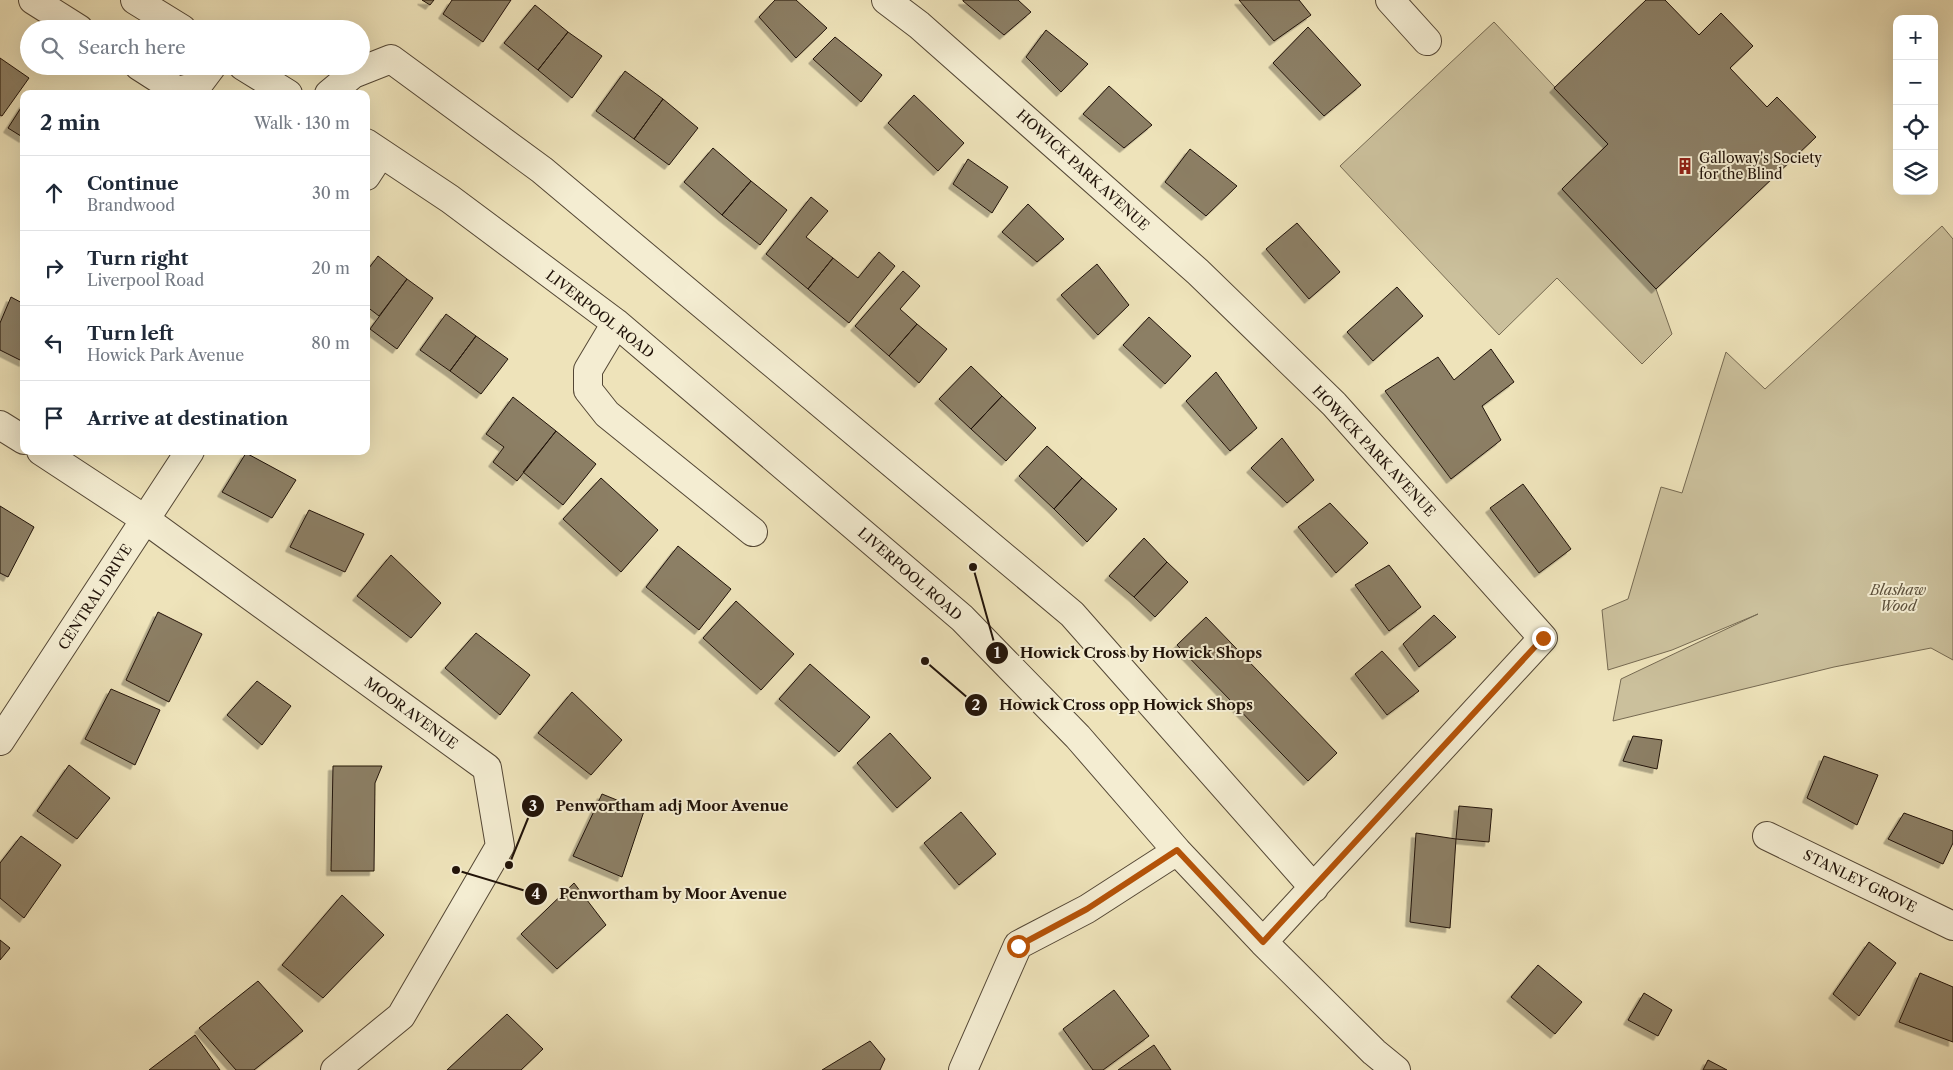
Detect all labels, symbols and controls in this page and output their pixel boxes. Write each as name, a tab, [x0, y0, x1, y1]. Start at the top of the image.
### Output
map controls	[1893, 15, 1938, 195]
button: +	[1893, 15, 1938, 60]
search box	[20, 20, 370, 75]
icon: search	[38, 34, 66, 62]
text: Search here	[78, 36, 186, 59]
button: −	[1893, 60, 1938, 105]
button: locate	[1893, 105, 1938, 150]
street label: HOWICK PARK AVENUE	[1013, 106, 1153, 234]
text: 2 min	[40, 110, 100, 135]
text: Walk · 130 m	[254, 113, 350, 133]
place label: Galloway's Society for the Blind	[1699, 149, 1822, 183]
button: layers	[1893, 150, 1938, 195]
building icon: Galloway's Society for the Blind	[1675, 156, 1695, 176]
text: Continue	[87, 172, 179, 195]
icon: ahead	[40, 179, 68, 207]
text: 30 m	[312, 183, 350, 203]
text: Brandwood	[87, 195, 175, 215]
text: Turn right	[87, 247, 188, 270]
icon: right	[40, 254, 68, 282]
text: 20 m	[311, 258, 350, 278]
street label: LIVERPOOL ROAD	[542, 266, 658, 362]
text: Liverpool Road	[87, 270, 204, 290]
text: Turn left	[87, 322, 174, 345]
icon: left	[40, 329, 68, 357]
text: 80 m	[311, 333, 350, 353]
text: Howick Park Avenue	[87, 345, 244, 365]
street label: HOWICK PARK AVENUE	[1309, 382, 1439, 520]
icon: arrive	[40, 404, 68, 432]
text: Arrive at destination	[87, 407, 288, 430]
street label: LIVERPOOL ROAD	[854, 524, 966, 624]
street label: CENTRAL DRIVE	[54, 541, 136, 653]
park label: Blashaw Wood	[1869, 581, 1927, 615]
route end	[1532, 627, 1555, 650]
callout: Howick Cross by Howick Shops	[984, 638, 1272, 668]
text: 1	[994, 643, 1001, 662]
text: Howick Cross by Howick Shops	[1020, 643, 1262, 662]
street label: MOOR AVENUE	[361, 673, 461, 753]
callout: Howick Cross opp Howick Shops	[964, 690, 1263, 720]
text: 2	[972, 695, 981, 714]
text: Howick Cross opp Howick Shops	[999, 695, 1253, 714]
callout: Penwortham adj Moor Avenue	[521, 791, 799, 821]
text: 3	[529, 796, 537, 815]
text: Penwortham adj Moor Avenue	[555, 796, 789, 815]
street label: STANLEY GROVE	[1800, 846, 1920, 916]
callout: Penwortham by Moor Avenue	[524, 879, 798, 909]
text: 4	[532, 884, 541, 903]
text: Penwortham by Moor Avenue	[559, 884, 787, 903]
route start	[1007, 935, 1030, 958]

